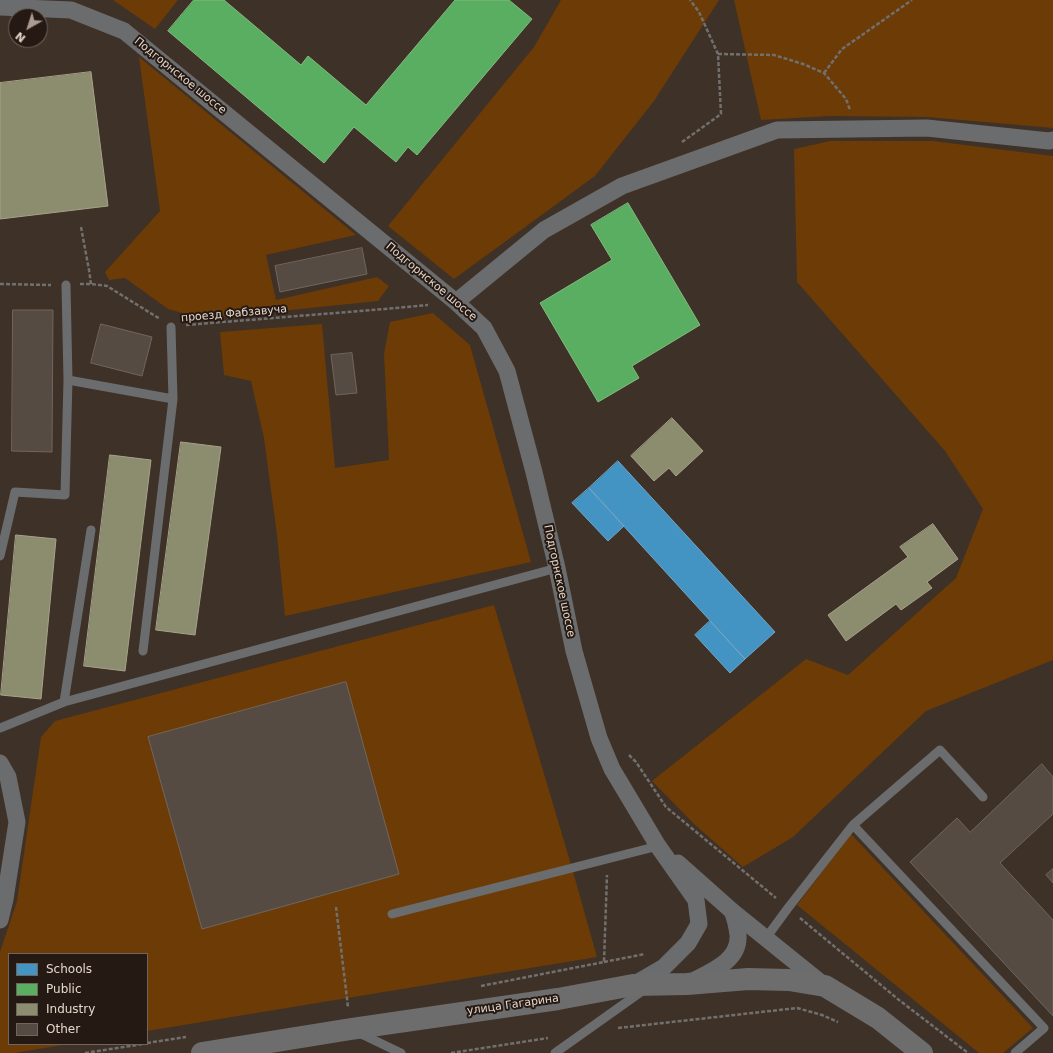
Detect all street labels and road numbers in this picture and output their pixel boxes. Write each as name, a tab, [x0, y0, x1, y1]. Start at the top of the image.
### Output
street label: Подгорнское шоссе	[131, 35, 229, 117]
street label: Подгорнское шоссе	[383, 240, 479, 324]
street label: проезд Фабзавуча	[180, 303, 288, 325]
street label: Подгорнское шоссе	[541, 524, 577, 638]
street label: улица Гагарина	[466, 992, 560, 1018]

